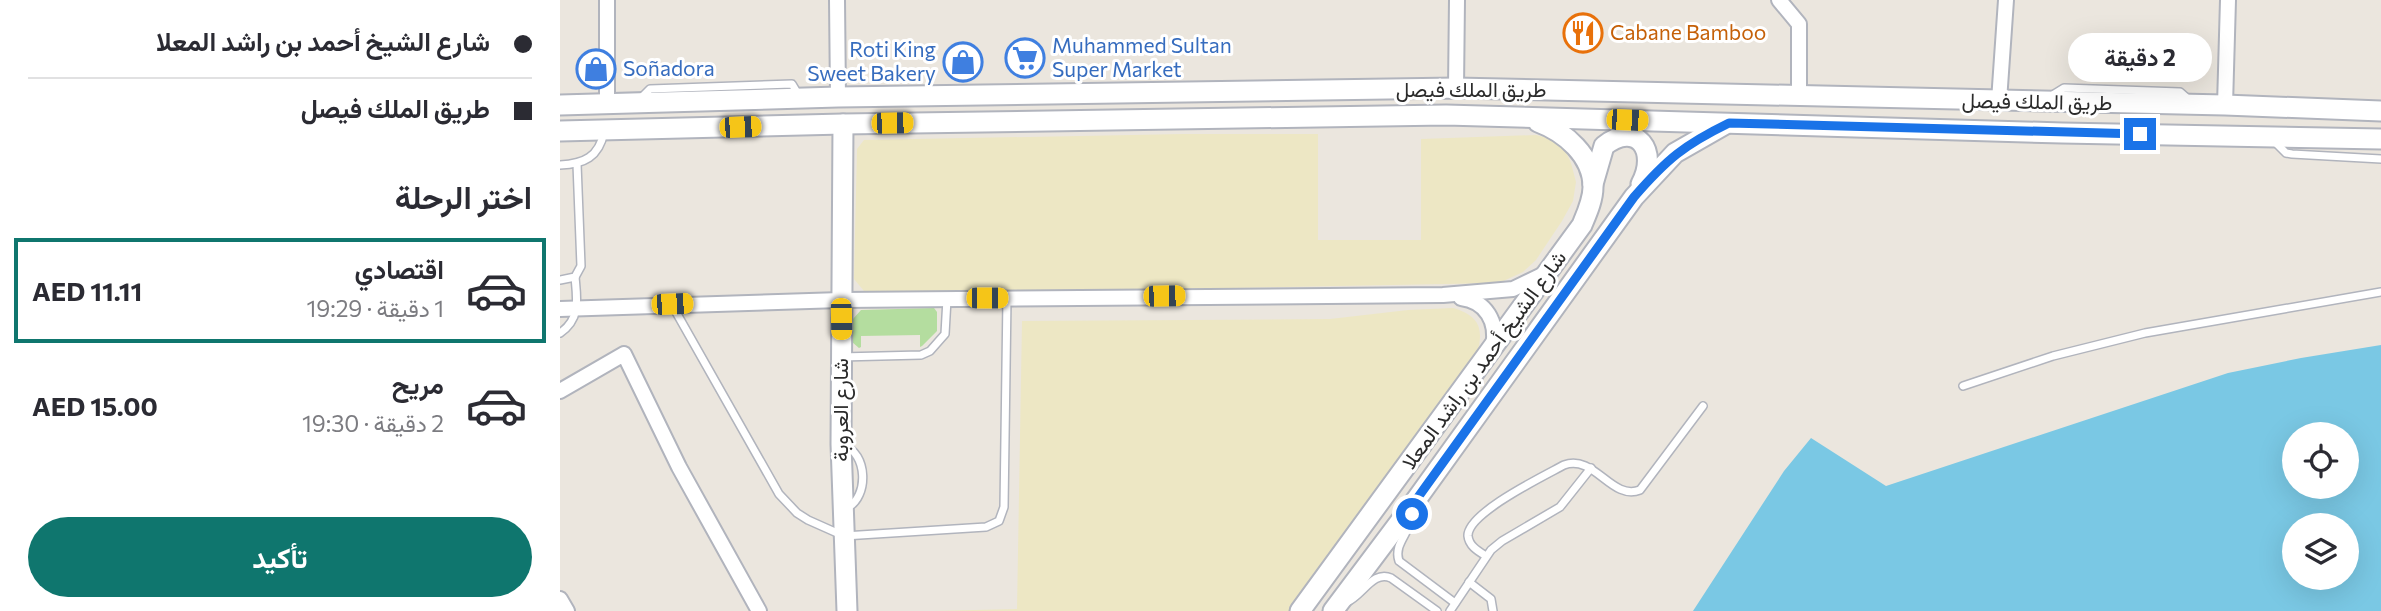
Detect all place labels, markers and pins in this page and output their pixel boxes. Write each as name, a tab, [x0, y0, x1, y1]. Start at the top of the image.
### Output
restaurant icon: Cabane Bamboo	[1562, 12, 1604, 54]
place label: Cabane Bamboo	[1610, 19, 1766, 44]
place label: Muhammed Sultan Super Market	[1052, 32, 1232, 81]
place label: Roti King Sweet Bakery	[807, 36, 936, 85]
supermarket icon: Muhammed Sultan Super Market	[1004, 37, 1046, 79]
shop icon: Roti King Sweet Bakery	[942, 41, 984, 83]
shop icon: Soñadora	[575, 48, 617, 90]
place label: Soñadora	[623, 55, 715, 80]

